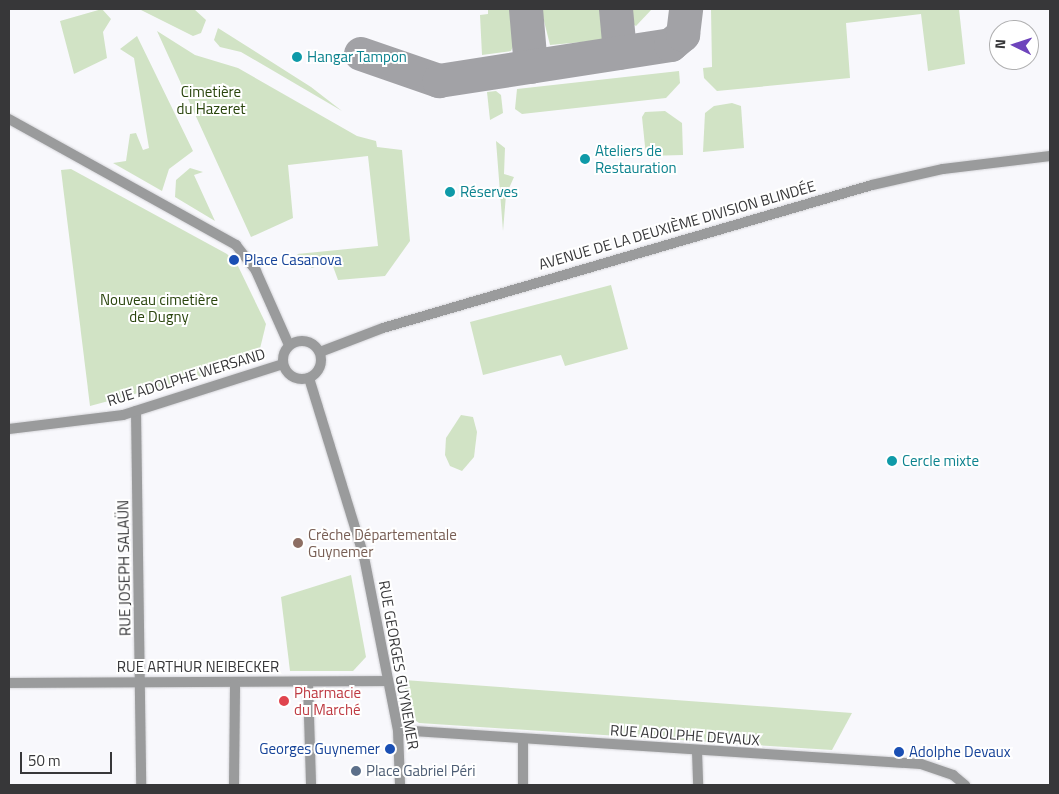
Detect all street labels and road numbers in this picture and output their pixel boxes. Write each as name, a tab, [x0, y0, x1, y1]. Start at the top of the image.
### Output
street label: AVENUE DE LA DEUXIÈME DIVISION BLINDÉE	[536, 177, 818, 273]
street label: RUE ADOLPHE WERSAND	[105, 344, 267, 410]
street label: RUE JOSEPH SALAÜN	[114, 500, 134, 636]
street label: RUE GEORGES GUYNEMER	[375, 579, 423, 751]
street label: RUE ARTHUR NEIBECKER	[117, 658, 279, 676]
street label: RUE ADOLPHE DEVAUX	[610, 721, 760, 749]

